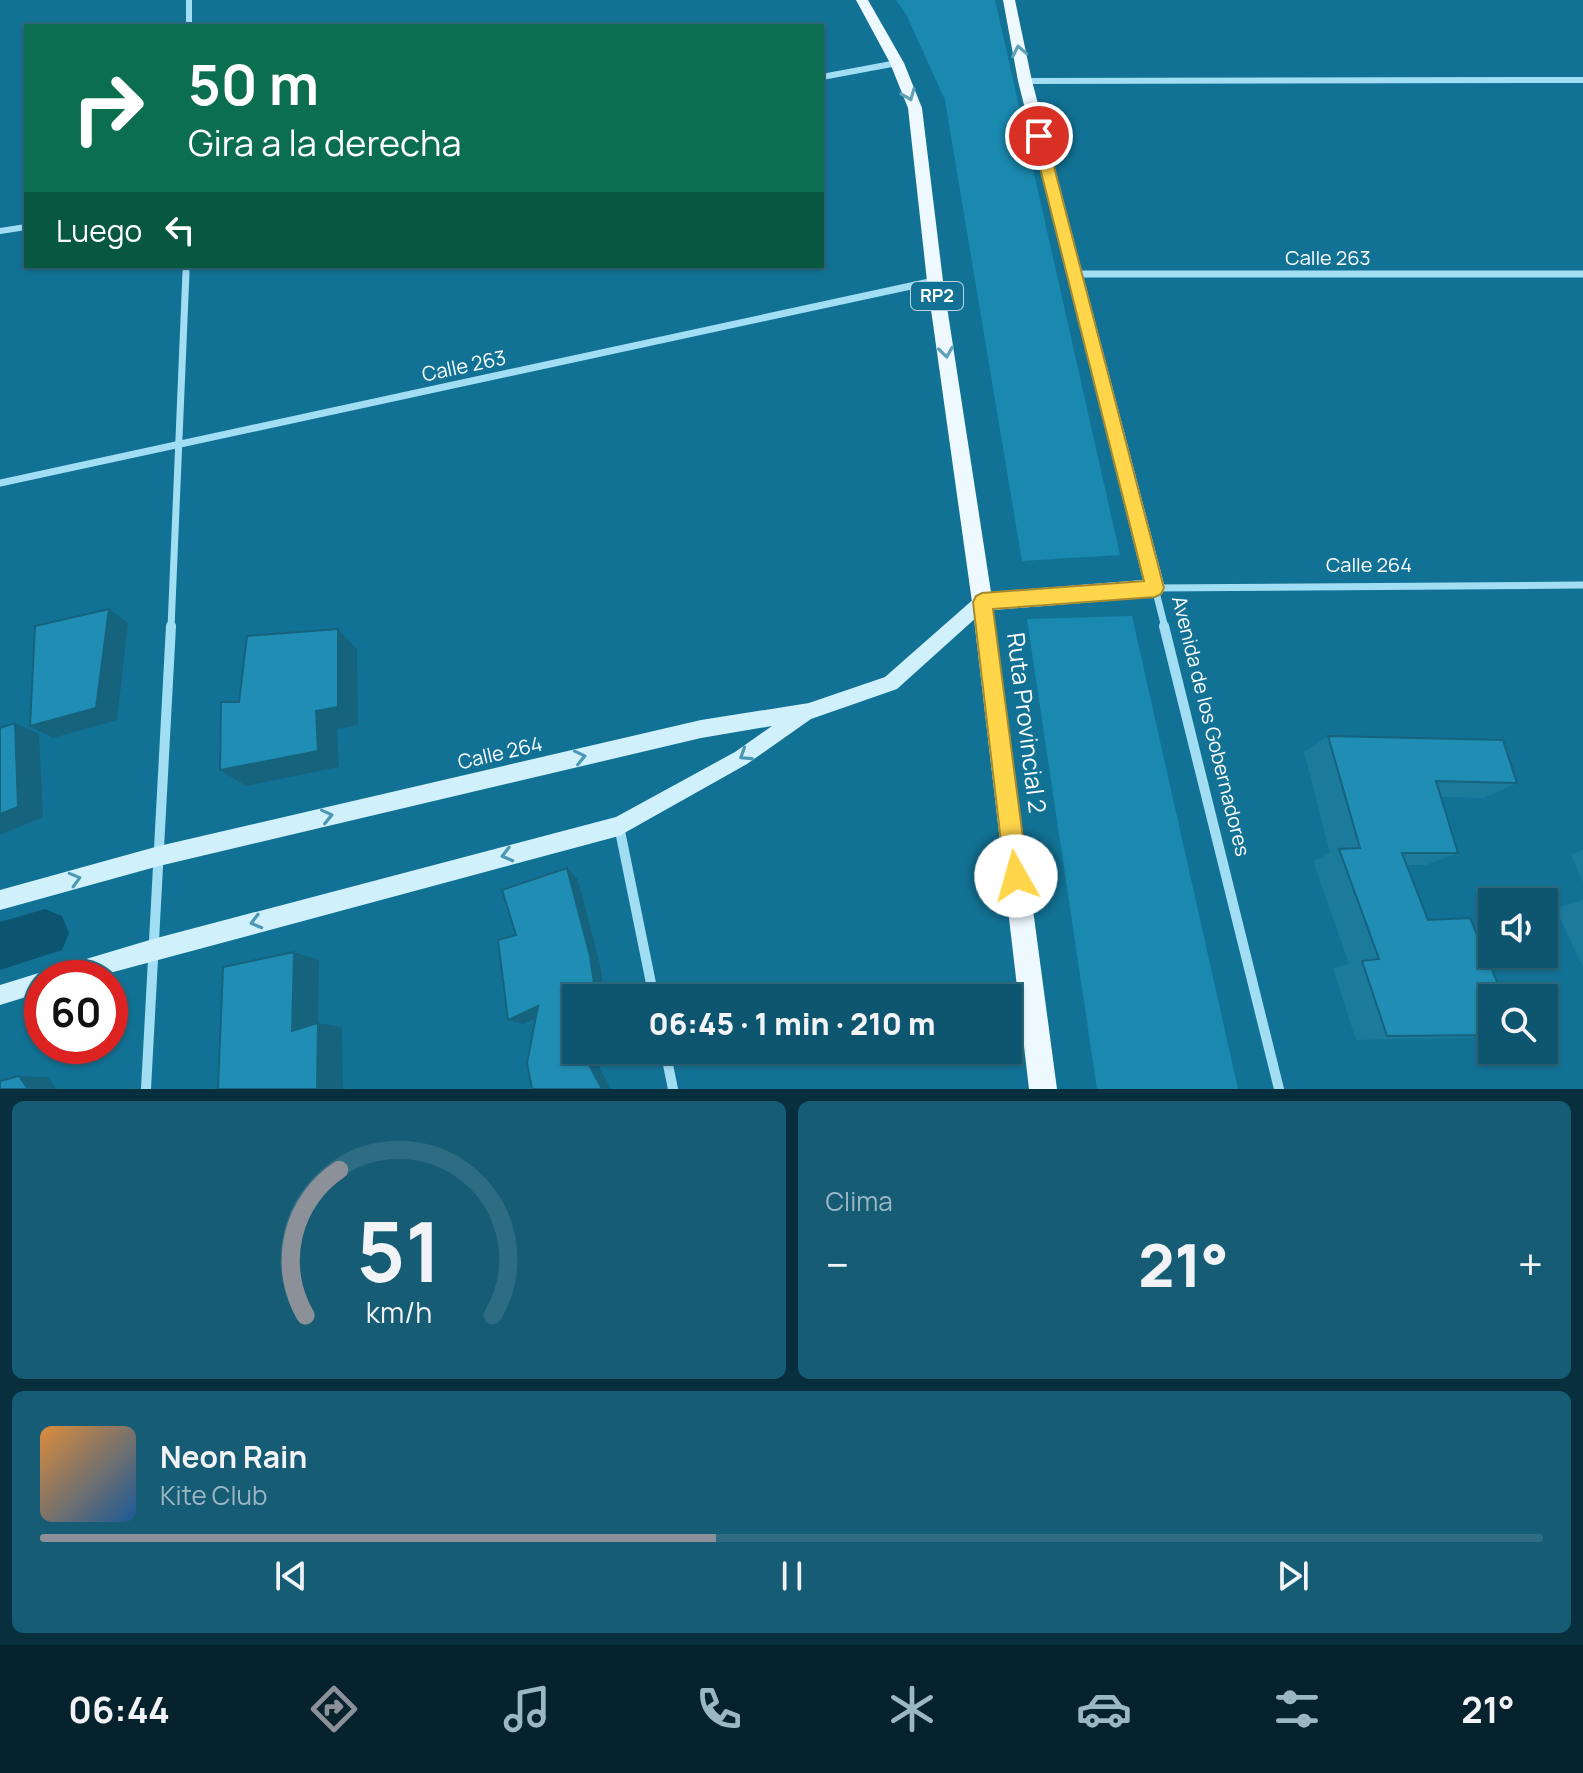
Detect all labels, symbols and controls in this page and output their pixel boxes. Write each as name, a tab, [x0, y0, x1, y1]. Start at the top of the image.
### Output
one-way arrow	[1012, 44, 1029, 58]
text: 50 m	[188, 45, 319, 122]
icon: right	[56, 56, 160, 160]
one-way arrow	[900, 87, 916, 101]
pin	[1005, 102, 1073, 170]
icon: arrive	[1017, 114, 1061, 158]
text: Gira a la derecha	[188, 118, 461, 167]
icon: left	[158, 208, 202, 252]
text: Luego	[56, 210, 142, 251]
street label: Calle 263	[1285, 244, 1371, 271]
road number: RP2	[911, 282, 963, 310]
street label: Calle 263	[419, 343, 508, 388]
one-way arrow	[937, 345, 954, 359]
street label: Calle 264	[1326, 551, 1412, 578]
street label: Avenida de los Gobernadores	[1166, 593, 1257, 859]
street label: Ruta Provincial 2	[1000, 631, 1055, 815]
street label: Calle 264	[455, 730, 545, 775]
one-way arrow	[739, 745, 753, 760]
one-way arrow	[573, 749, 587, 766]
one-way arrow	[320, 808, 334, 825]
position arrow	[974, 834, 1058, 918]
one-way arrow	[501, 846, 514, 863]
one-way arrow	[68, 872, 82, 888]
map controls	[1478, 888, 1558, 1064]
button: sound	[1478, 888, 1558, 968]
one-way arrow	[249, 912, 263, 929]
speed limit sign: 60	[24, 960, 128, 1064]
button: search	[1478, 984, 1558, 1064]
text: 06:45 · 1 min · 210 m	[648, 1003, 936, 1044]
text: Clima	[826, 1183, 893, 1219]
text: 51	[356, 1193, 441, 1307]
text: 21°	[1138, 1223, 1229, 1305]
text: −	[826, 1234, 849, 1294]
text: +	[1518, 1234, 1543, 1294]
text: km/h	[366, 1293, 432, 1332]
text: Neon Rain	[160, 1436, 307, 1477]
text: Kite Club	[160, 1477, 267, 1513]
icon: previous	[269, 1554, 313, 1598]
icon: pause	[770, 1554, 814, 1598]
icon: next	[1271, 1554, 1315, 1598]
icon: directions	[306, 1681, 362, 1737]
icon: music	[499, 1681, 555, 1737]
icon: phone	[691, 1681, 747, 1737]
icon: climate	[884, 1681, 940, 1737]
icon: car	[1076, 1681, 1132, 1737]
icon: filters	[1269, 1681, 1325, 1737]
text: 06:44	[68, 1685, 170, 1734]
text: 21°	[1461, 1685, 1515, 1734]

